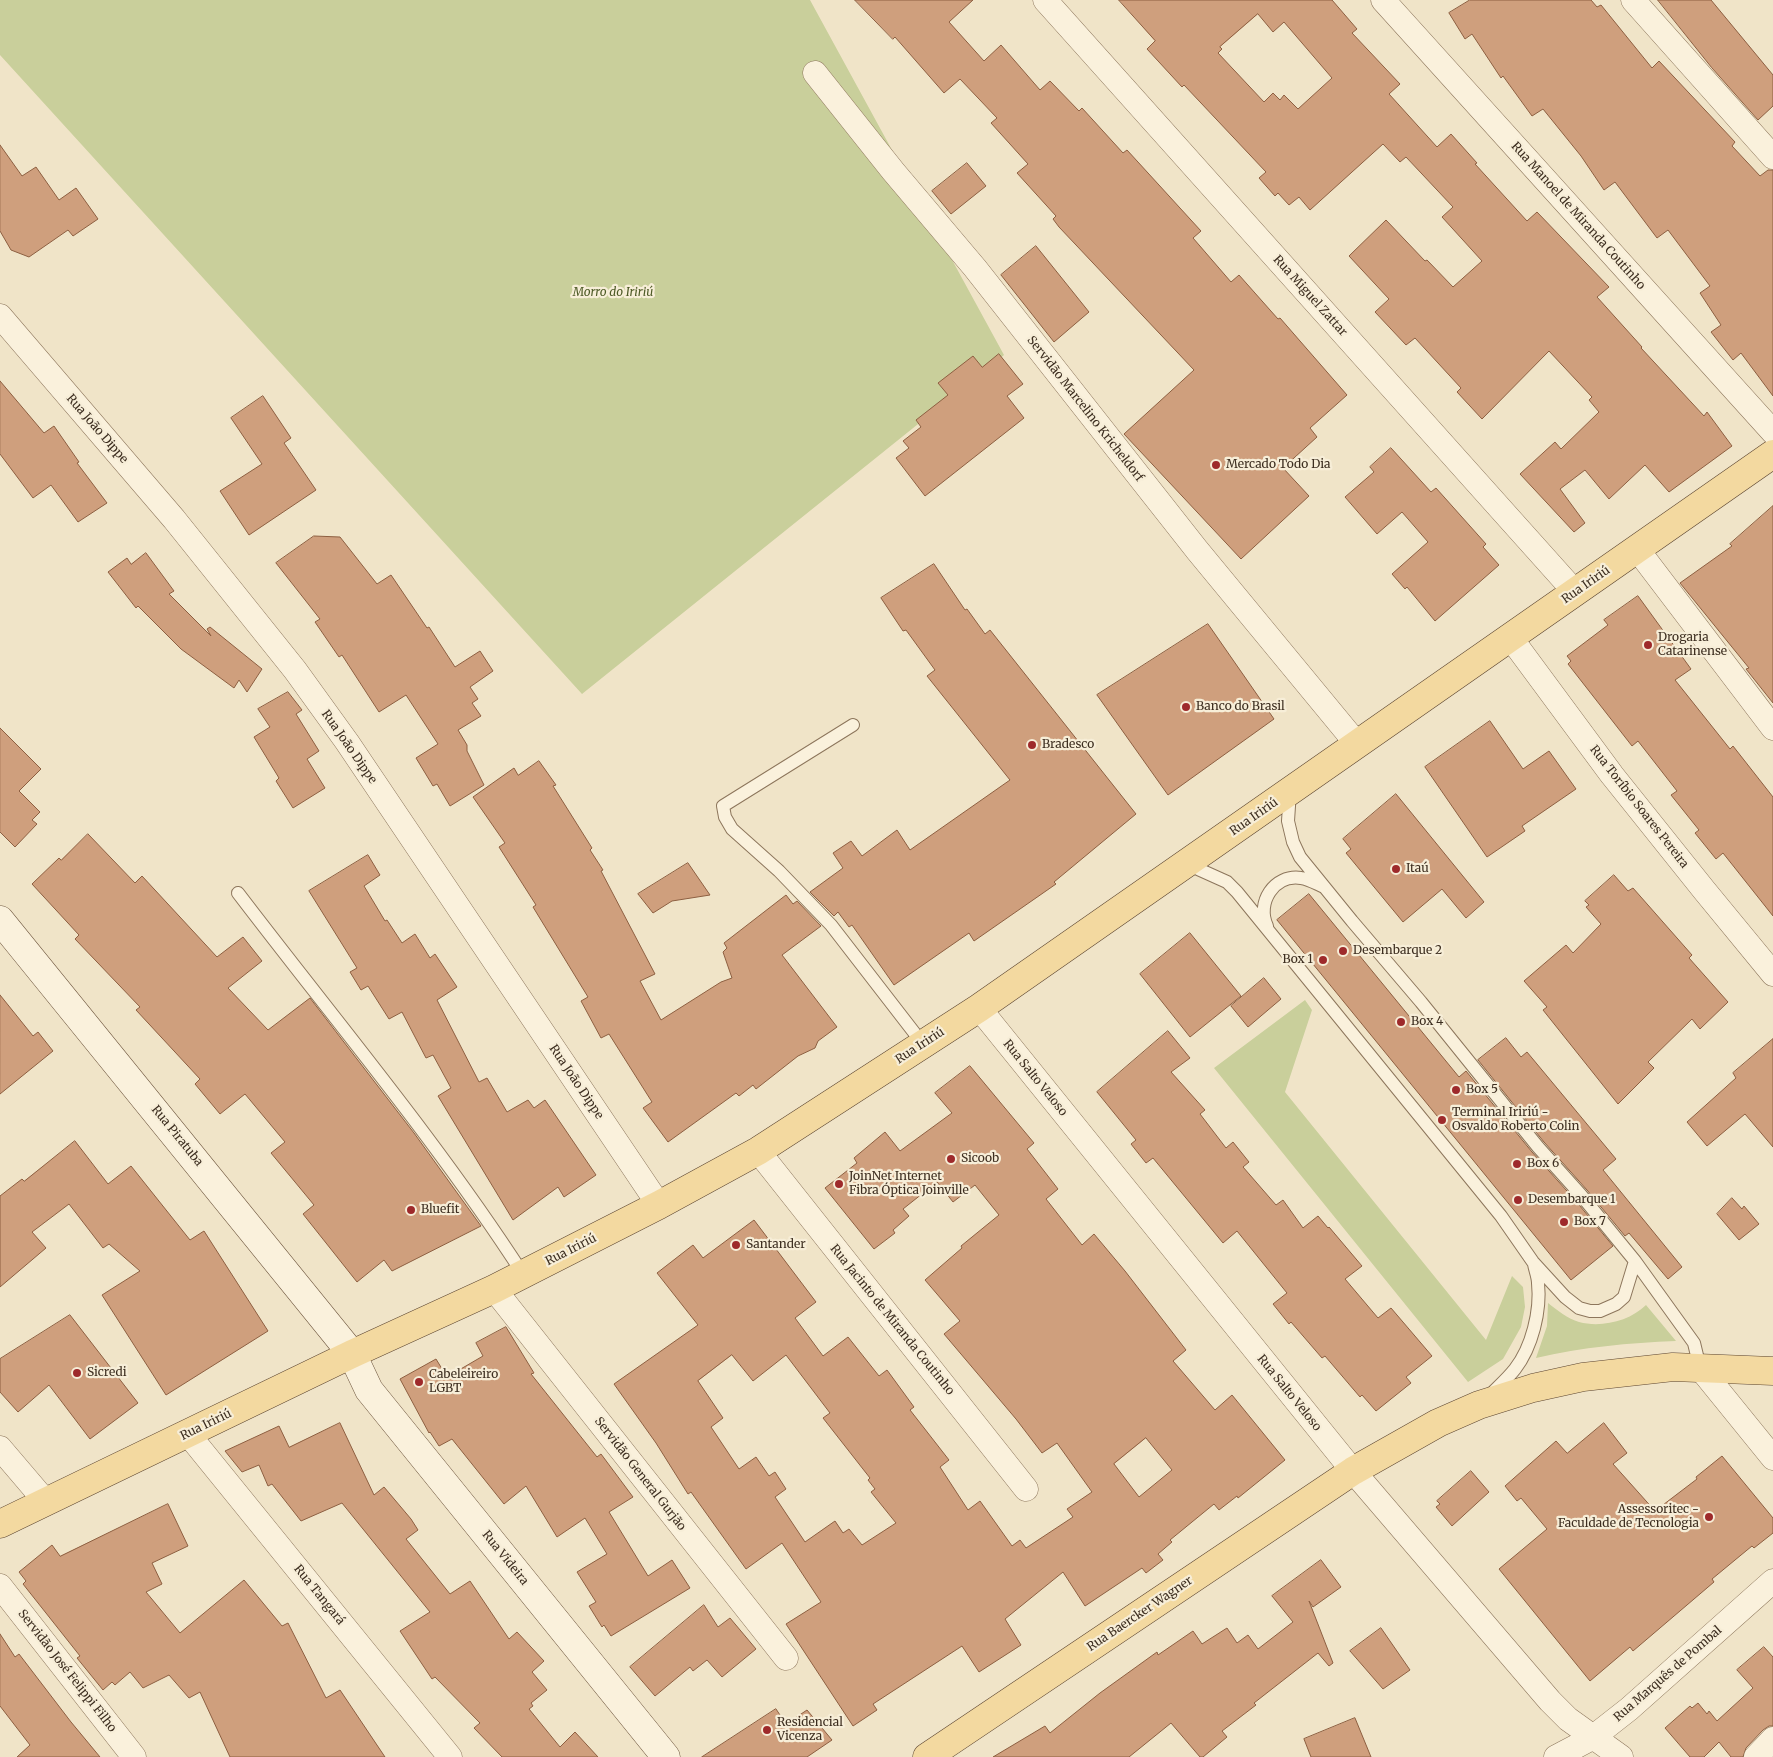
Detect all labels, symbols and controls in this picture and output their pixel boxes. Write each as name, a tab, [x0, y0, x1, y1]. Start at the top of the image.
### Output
street label: Rua Manoel de Miranda Coutinho	[1508, 139, 1648, 293]
street label: Rua Miguel Zattar	[1270, 253, 1350, 339]
park label: Morro do Iririú	[573, 286, 653, 300]
street label: Servidão Marcelino Kricheldorf	[1024, 334, 1146, 484]
street label: Rua João Dippe	[63, 392, 131, 466]
place label: Mercado Todo Dia	[1226, 458, 1330, 472]
marker: Mercado Todo Dia	[1210, 459, 1222, 471]
street label: Rua Iririú	[1559, 563, 1613, 607]
place label: Drogaria Catarinense	[1658, 631, 1727, 659]
marker: Drogaria Catarinense	[1642, 639, 1654, 651]
place label: Banco do Brasil	[1196, 700, 1285, 714]
marker: Banco do Brasil	[1180, 701, 1192, 713]
street label: Rua João Dippe	[318, 707, 380, 787]
place label: Bradesco	[1042, 738, 1094, 752]
marker: Bradesco	[1026, 739, 1038, 751]
street label: Rua Toríbio Soares Pereira	[1587, 743, 1691, 871]
street label: Rua Iririú	[1227, 795, 1281, 839]
place label: Itaú	[1406, 862, 1429, 876]
marker: Itaú	[1390, 863, 1402, 875]
place label: Desembarque 2	[1353, 944, 1442, 958]
marker: Desembarque 2	[1337, 945, 1349, 957]
place label: Box 1	[1282, 953, 1313, 967]
marker: Box 1	[1317, 954, 1329, 966]
place label: Box 4	[1411, 1015, 1444, 1029]
marker: Box 4	[1395, 1016, 1407, 1028]
street label: Rua Iririú	[893, 1025, 947, 1067]
street label: Rua Salto Veloso	[1000, 1037, 1070, 1119]
street label: Rua João Dippe	[546, 1042, 606, 1122]
place label: Box 5	[1466, 1083, 1498, 1097]
marker: Box 5	[1450, 1084, 1462, 1096]
street label: Rua Piratuba	[148, 1103, 206, 1169]
place label: Terminal Iririú - Osvaldo Roberto Colin	[1452, 1106, 1580, 1134]
marker: Terminal Iririú - Osvaldo Roberto Colin	[1436, 1114, 1448, 1126]
place label: Sicoob	[961, 1152, 999, 1166]
marker: Sicoob	[945, 1153, 957, 1165]
place label: Box 6	[1527, 1157, 1559, 1171]
marker: Box 6	[1511, 1158, 1523, 1170]
place label: JoinNet Internet Fibra Óptica Joinville	[849, 1170, 969, 1198]
marker: JoinNet Internet Fibra Óptica Joinville	[833, 1178, 845, 1190]
place label: Desembarque 1	[1528, 1193, 1616, 1207]
marker: Desembarque 1	[1512, 1194, 1524, 1206]
place label: Bluefit	[421, 1203, 459, 1217]
marker: Bluefit	[405, 1204, 417, 1216]
place label: Box 7	[1574, 1215, 1606, 1229]
marker: Box 7	[1558, 1216, 1570, 1228]
street label: Rua Iririú	[543, 1231, 599, 1269]
place label: Santander	[746, 1238, 806, 1252]
marker: Santander	[730, 1239, 742, 1251]
street label: Rua Jacinto de Miranda Coutinho	[827, 1242, 957, 1398]
street label: Rua Salto Veloso	[1254, 1352, 1324, 1434]
place label: Sicredi	[87, 1366, 127, 1380]
marker: Sicredi	[71, 1367, 83, 1379]
place label: Cabeleireiro LGBT	[429, 1368, 498, 1396]
marker: Cabeleireiro LGBT	[413, 1376, 425, 1388]
street label: Rua Iririú	[178, 1406, 234, 1444]
street label: Servidão General Gurjão	[591, 1414, 689, 1534]
place label: Assessoritec - Faculdade de Tecnologia	[1558, 1503, 1699, 1531]
marker: Assessoritec - Faculdade de Tecnologia	[1703, 1511, 1715, 1523]
street label: Rua Videira	[479, 1528, 531, 1588]
street label: Rua Tangará	[291, 1562, 347, 1628]
street label: Rua Baercker Wagner	[1085, 1573, 1195, 1655]
street label: Servidão José Felippi Filho	[15, 1607, 119, 1735]
street label: Rua Marquês de Pombal	[1611, 1623, 1725, 1725]
place label: Residencial Vicenza	[777, 1716, 843, 1744]
marker: Residencial Vicenza	[761, 1724, 773, 1736]

